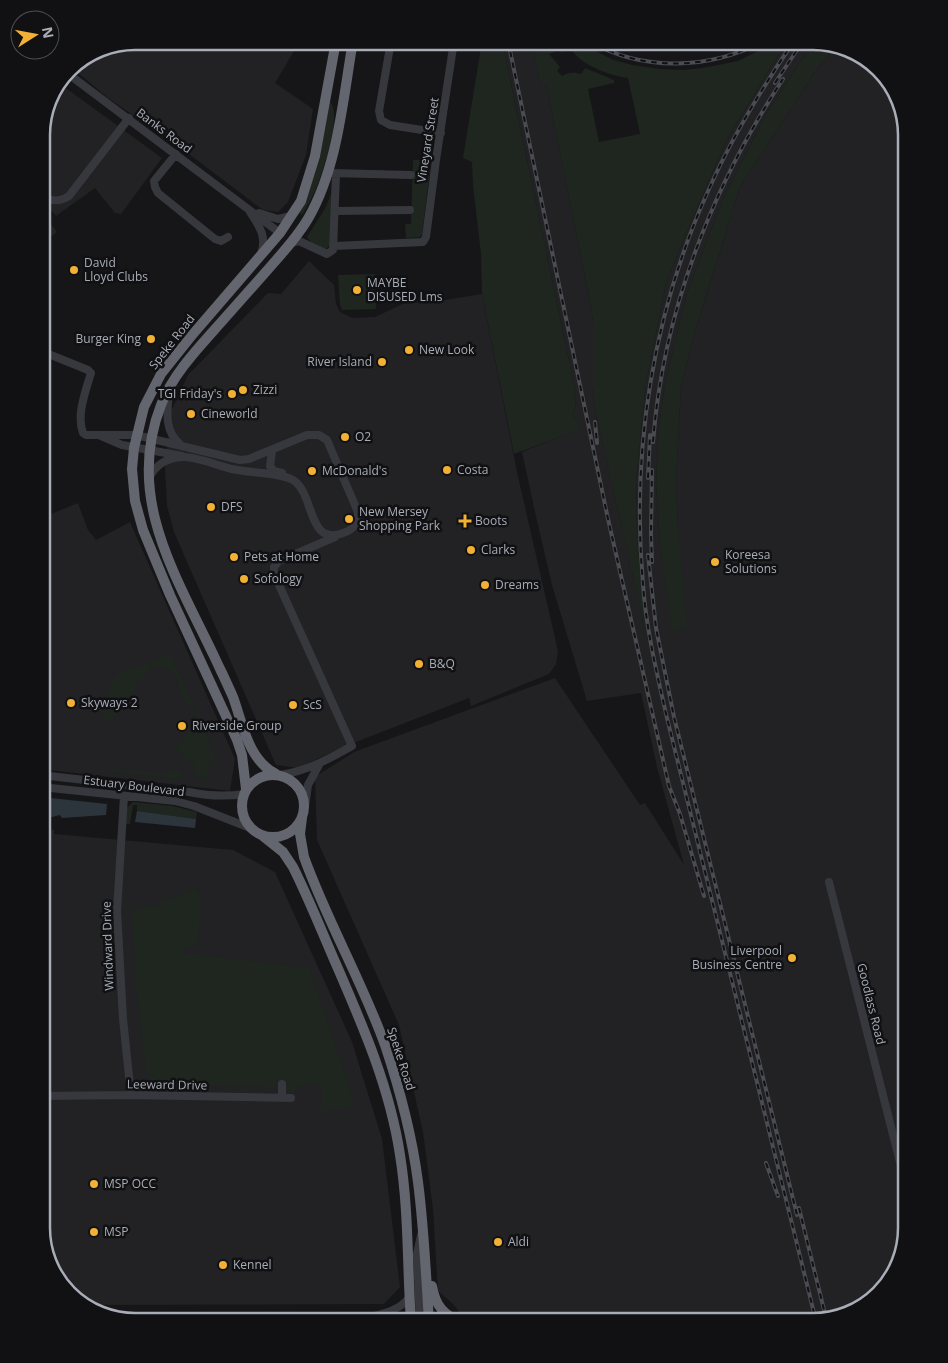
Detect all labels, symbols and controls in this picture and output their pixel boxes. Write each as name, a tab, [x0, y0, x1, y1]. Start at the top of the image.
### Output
north arrow	[10, 10, 60, 60]
text: N	[38, 25, 59, 40]
street label: Vineyard Street	[412, 96, 443, 184]
street label: Banks Road	[133, 104, 196, 157]
place label: David Lloyd Clubs	[84, 254, 148, 285]
marker: David Lloyd Clubs	[68, 264, 80, 276]
place label: MAYBE DISUSED Lms	[367, 274, 443, 305]
marker: MAYBE DISUSED Lms	[351, 284, 363, 296]
street label: Speke Road	[145, 311, 198, 373]
place label: Burger King	[75, 330, 141, 347]
marker: Burger King	[145, 333, 157, 345]
place label: New Look	[419, 341, 475, 358]
marker: New Look	[403, 344, 415, 356]
place label: River Island	[307, 353, 372, 370]
marker: River Island	[376, 356, 388, 368]
place label: Zizzi	[253, 381, 277, 398]
marker: Zizzi	[237, 384, 249, 396]
place label: TGI Friday's	[158, 385, 222, 402]
marker: TGI Friday's	[226, 388, 238, 400]
place label: Cineworld	[201, 405, 257, 422]
marker: Cineworld	[185, 408, 197, 420]
place label: O2	[355, 428, 371, 445]
marker: O2	[339, 431, 351, 443]
place label: Costa	[457, 461, 488, 478]
place label: McDonald's	[322, 462, 387, 479]
marker: Costa	[441, 464, 453, 476]
marker: McDonald's	[306, 465, 318, 477]
place label: DFS	[221, 498, 242, 515]
marker: DFS	[205, 501, 217, 513]
place label: New Mersey Shopping Park	[359, 503, 441, 534]
place label: Boots	[475, 512, 507, 529]
marker: New Mersey Shopping Park	[343, 513, 355, 525]
marker: Boots	[459, 515, 471, 527]
place label: Clarks	[481, 541, 515, 558]
marker: Clarks	[465, 544, 477, 556]
place label: Koreesa Solutions	[725, 546, 777, 577]
place label: Pets at Home	[244, 548, 319, 565]
marker: Pets at Home	[228, 551, 240, 563]
marker: Koreesa Solutions	[709, 556, 721, 568]
place label: Sofology	[254, 570, 303, 587]
marker: Sofology	[238, 573, 250, 585]
place label: Dreams	[495, 576, 539, 593]
marker: Dreams	[479, 579, 491, 591]
place label: B&Q	[429, 655, 455, 672]
marker: B&Q	[413, 658, 425, 670]
place label: Skyways 2	[81, 694, 138, 711]
place label: ScS	[303, 696, 322, 713]
marker: Skyways 2	[65, 697, 77, 709]
marker: ScS	[287, 699, 299, 711]
place label: Riverside Group	[192, 717, 282, 734]
marker: Riverside Group	[176, 720, 188, 732]
street label: Estuary Boulevard	[83, 771, 186, 800]
street label: Windward Drive	[97, 901, 118, 991]
place label: Liverpool Business Centre	[692, 942, 782, 973]
marker: Liverpool Business Centre	[786, 952, 798, 964]
street label: Goodlass Road	[853, 961, 890, 1046]
street label: Speke Road	[383, 1025, 420, 1093]
street label: Leeward Drive	[127, 1075, 208, 1094]
place label: MSP OCC	[104, 1175, 157, 1192]
marker: MSP OCC	[88, 1178, 100, 1190]
place label: MSP	[104, 1223, 129, 1240]
marker: MSP	[88, 1226, 100, 1238]
place label: Aldi	[508, 1233, 529, 1250]
marker: Aldi	[492, 1236, 504, 1248]
place label: Kennel	[233, 1256, 272, 1273]
marker: Kennel	[217, 1259, 229, 1271]

